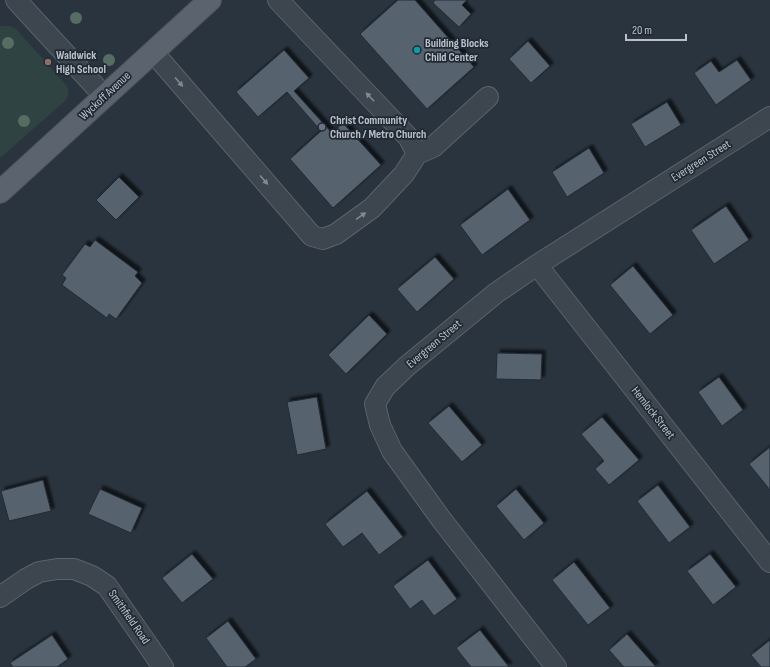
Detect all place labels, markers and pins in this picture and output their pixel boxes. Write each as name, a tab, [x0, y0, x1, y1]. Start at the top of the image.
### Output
place label: Building Blocks Child Center	[425, 36, 489, 65]
marker: Building Blocks Child Center	[412, 45, 422, 55]
place label: Waldwick High School	[56, 48, 106, 77]
marker: Waldwick High School	[43, 57, 53, 67]
place label: Christ Community Church / Metro Church	[330, 113, 426, 142]
marker: Christ Community Church / Metro Church	[317, 122, 327, 132]

